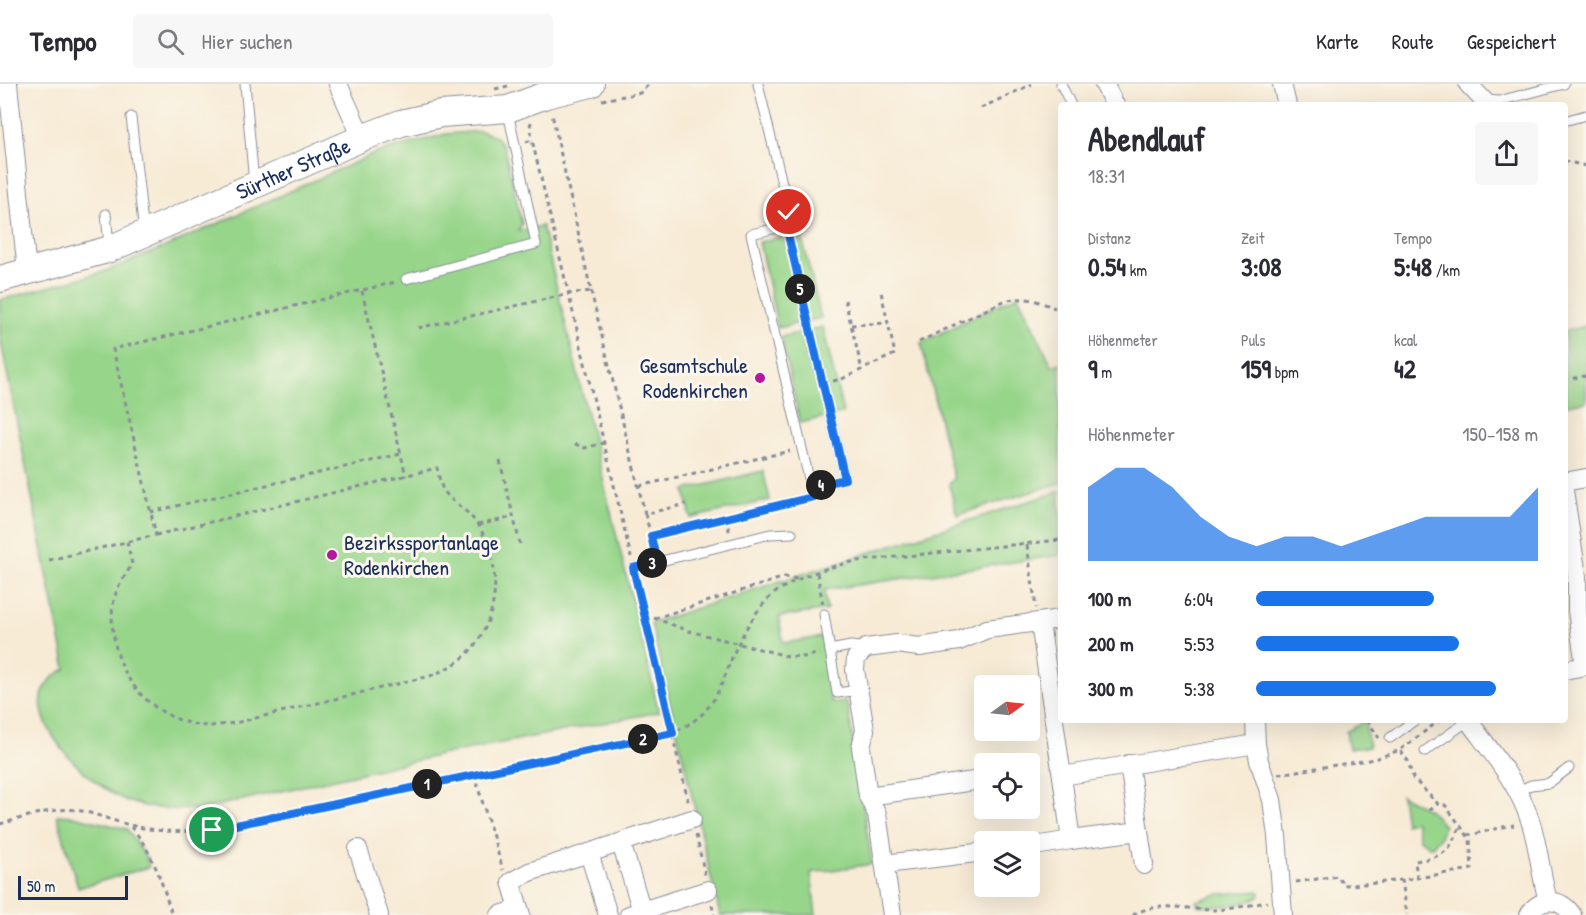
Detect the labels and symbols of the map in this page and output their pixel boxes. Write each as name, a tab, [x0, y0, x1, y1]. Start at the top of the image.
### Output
street label: Sürther Straße	[231, 130, 355, 207]
pin	[763, 186, 814, 237]
pin: 5	[785, 274, 815, 304]
place label: Gesamtschule Rodenkirchen	[639, 350, 748, 405]
marker: Gesamtschule Rodenkirchen	[753, 371, 767, 385]
pin: 4	[806, 470, 836, 500]
place label: Bezirkssportanlage Rodenkirchen	[344, 527, 499, 582]
marker: Bezirkssportanlage Rodenkirchen	[325, 548, 339, 562]
pin: 3	[637, 548, 667, 578]
north arrow	[974, 675, 1040, 741]
pin: 2	[628, 724, 658, 754]
pin: 1	[412, 769, 442, 799]
pin	[186, 804, 237, 855]
scale bar	[18, 873, 128, 900]

